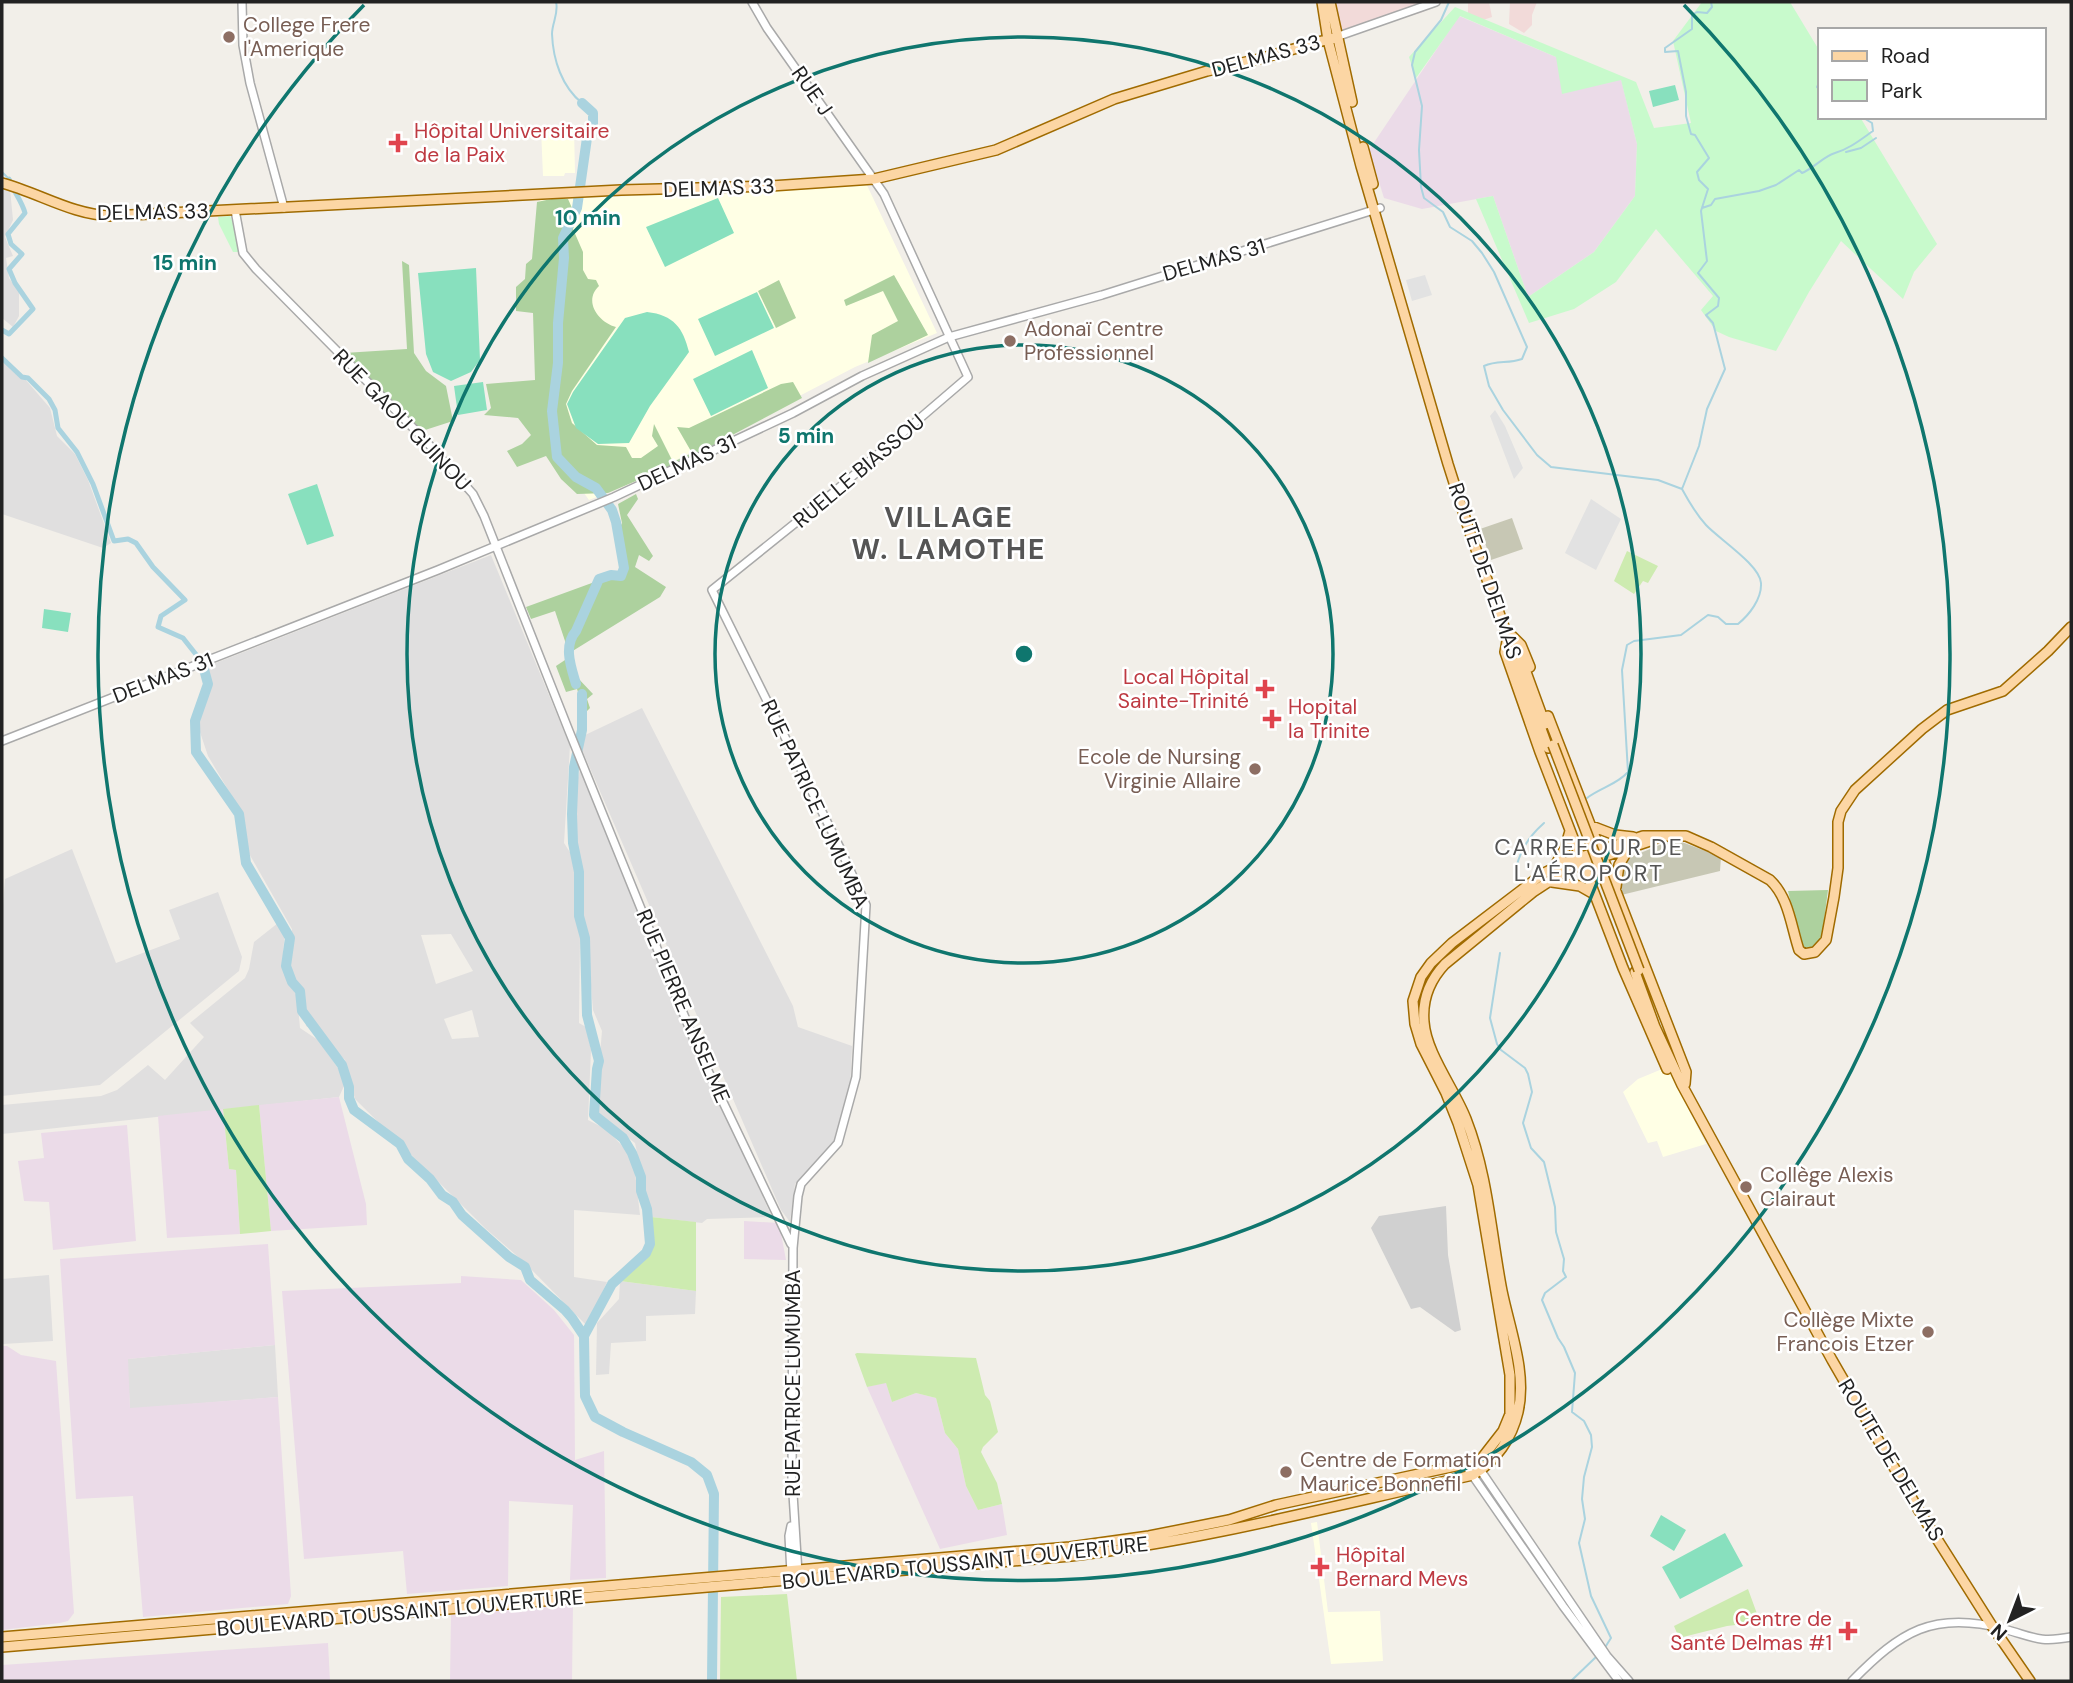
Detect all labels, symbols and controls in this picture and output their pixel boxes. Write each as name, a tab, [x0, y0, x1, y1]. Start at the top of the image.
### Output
place label: College Frere l'Amerique	[243, 11, 370, 63]
street label: DELMAS 33	[1208, 28, 1324, 84]
legend	[1818, 28, 2045, 119]
marker: College Frere l'Amerique	[221, 29, 237, 45]
text: Road	[1881, 42, 1930, 70]
street label: RUE J	[785, 61, 839, 121]
text: Park	[1881, 77, 1923, 105]
place label: Hôpital Universitaire de la Paix	[414, 117, 610, 169]
marker: Hôpital Universitaire de la Paix	[388, 133, 408, 153]
street label: DELMAS 33	[663, 172, 775, 204]
street label: DELMAS 33	[97, 197, 209, 227]
text: 10 min	[555, 204, 621, 232]
street label: DELMAS 31	[1160, 232, 1268, 288]
text: 15 min	[153, 249, 217, 277]
place label: Adonaï Centre Professionnel	[1024, 315, 1163, 367]
marker: Adonaï Centre Professionnel	[1002, 333, 1018, 349]
street label: RUE GAOU GUINOU	[327, 343, 477, 497]
street label: RUELLE BIASSOU	[787, 408, 931, 534]
text: 5 min	[778, 422, 834, 450]
street label: DELMAS 31	[633, 428, 741, 498]
street label: ROUTE DE DELMAS	[1442, 479, 1528, 663]
district label: VILLAGE W. LAMOTHE	[852, 499, 1046, 568]
centre of rings	[1012, 642, 1036, 666]
street label: DELMAS 31	[109, 646, 217, 710]
place label: Local Hôpital Sainte-Trinité	[1118, 663, 1249, 715]
marker: Local Hôpital Sainte-Trinité	[1255, 679, 1275, 699]
place label: Hopital la Trinite	[1288, 693, 1370, 745]
street label: RUE PATRICE LUMUMBA	[754, 695, 876, 913]
marker: Hopital la Trinite	[1262, 709, 1282, 729]
place label: Ecole de Nursing Virginie Allaire	[1078, 743, 1241, 795]
marker: Ecole de Nursing Virginie Allaire	[1247, 761, 1263, 777]
district label: CARREFOUR DE L'AÉROPORT	[1494, 832, 1684, 888]
street label: RUE PIERRE ANSELME	[629, 905, 737, 1107]
place label: Collège Alexis Clairaut	[1760, 1161, 1894, 1213]
marker: Collège Alexis Clairaut	[1738, 1179, 1754, 1195]
street label: RUE PATRICE LUMUMBA	[779, 1269, 807, 1497]
place label: Collège Mixte Francois Etzer	[1776, 1306, 1914, 1358]
marker: Collège Mixte Francois Etzer	[1920, 1324, 1936, 1340]
street label: ROUTE DE DELMAS	[1831, 1374, 1951, 1546]
place label: Centre de Formation Maurice Bonnefil	[1300, 1446, 1501, 1498]
marker: Centre de Formation Maurice Bonnefil	[1278, 1464, 1294, 1480]
street label: BOULEVARD TOUSSAINT LOUVERTURE	[780, 1530, 1150, 1596]
place label: Hôpital Bernard Mevs	[1336, 1541, 1468, 1593]
marker: Hôpital Bernard Mevs	[1310, 1557, 1330, 1577]
street label: BOULEVARD TOUSSAINT LOUVERTURE	[215, 1583, 585, 1643]
north arrow	[1975, 1585, 2045, 1655]
place label: Centre de Santé Delmas #1	[1670, 1605, 1832, 1657]
text: N	[1985, 1618, 2012, 1646]
marker: Centre de Santé Delmas #1	[1838, 1621, 1858, 1641]

